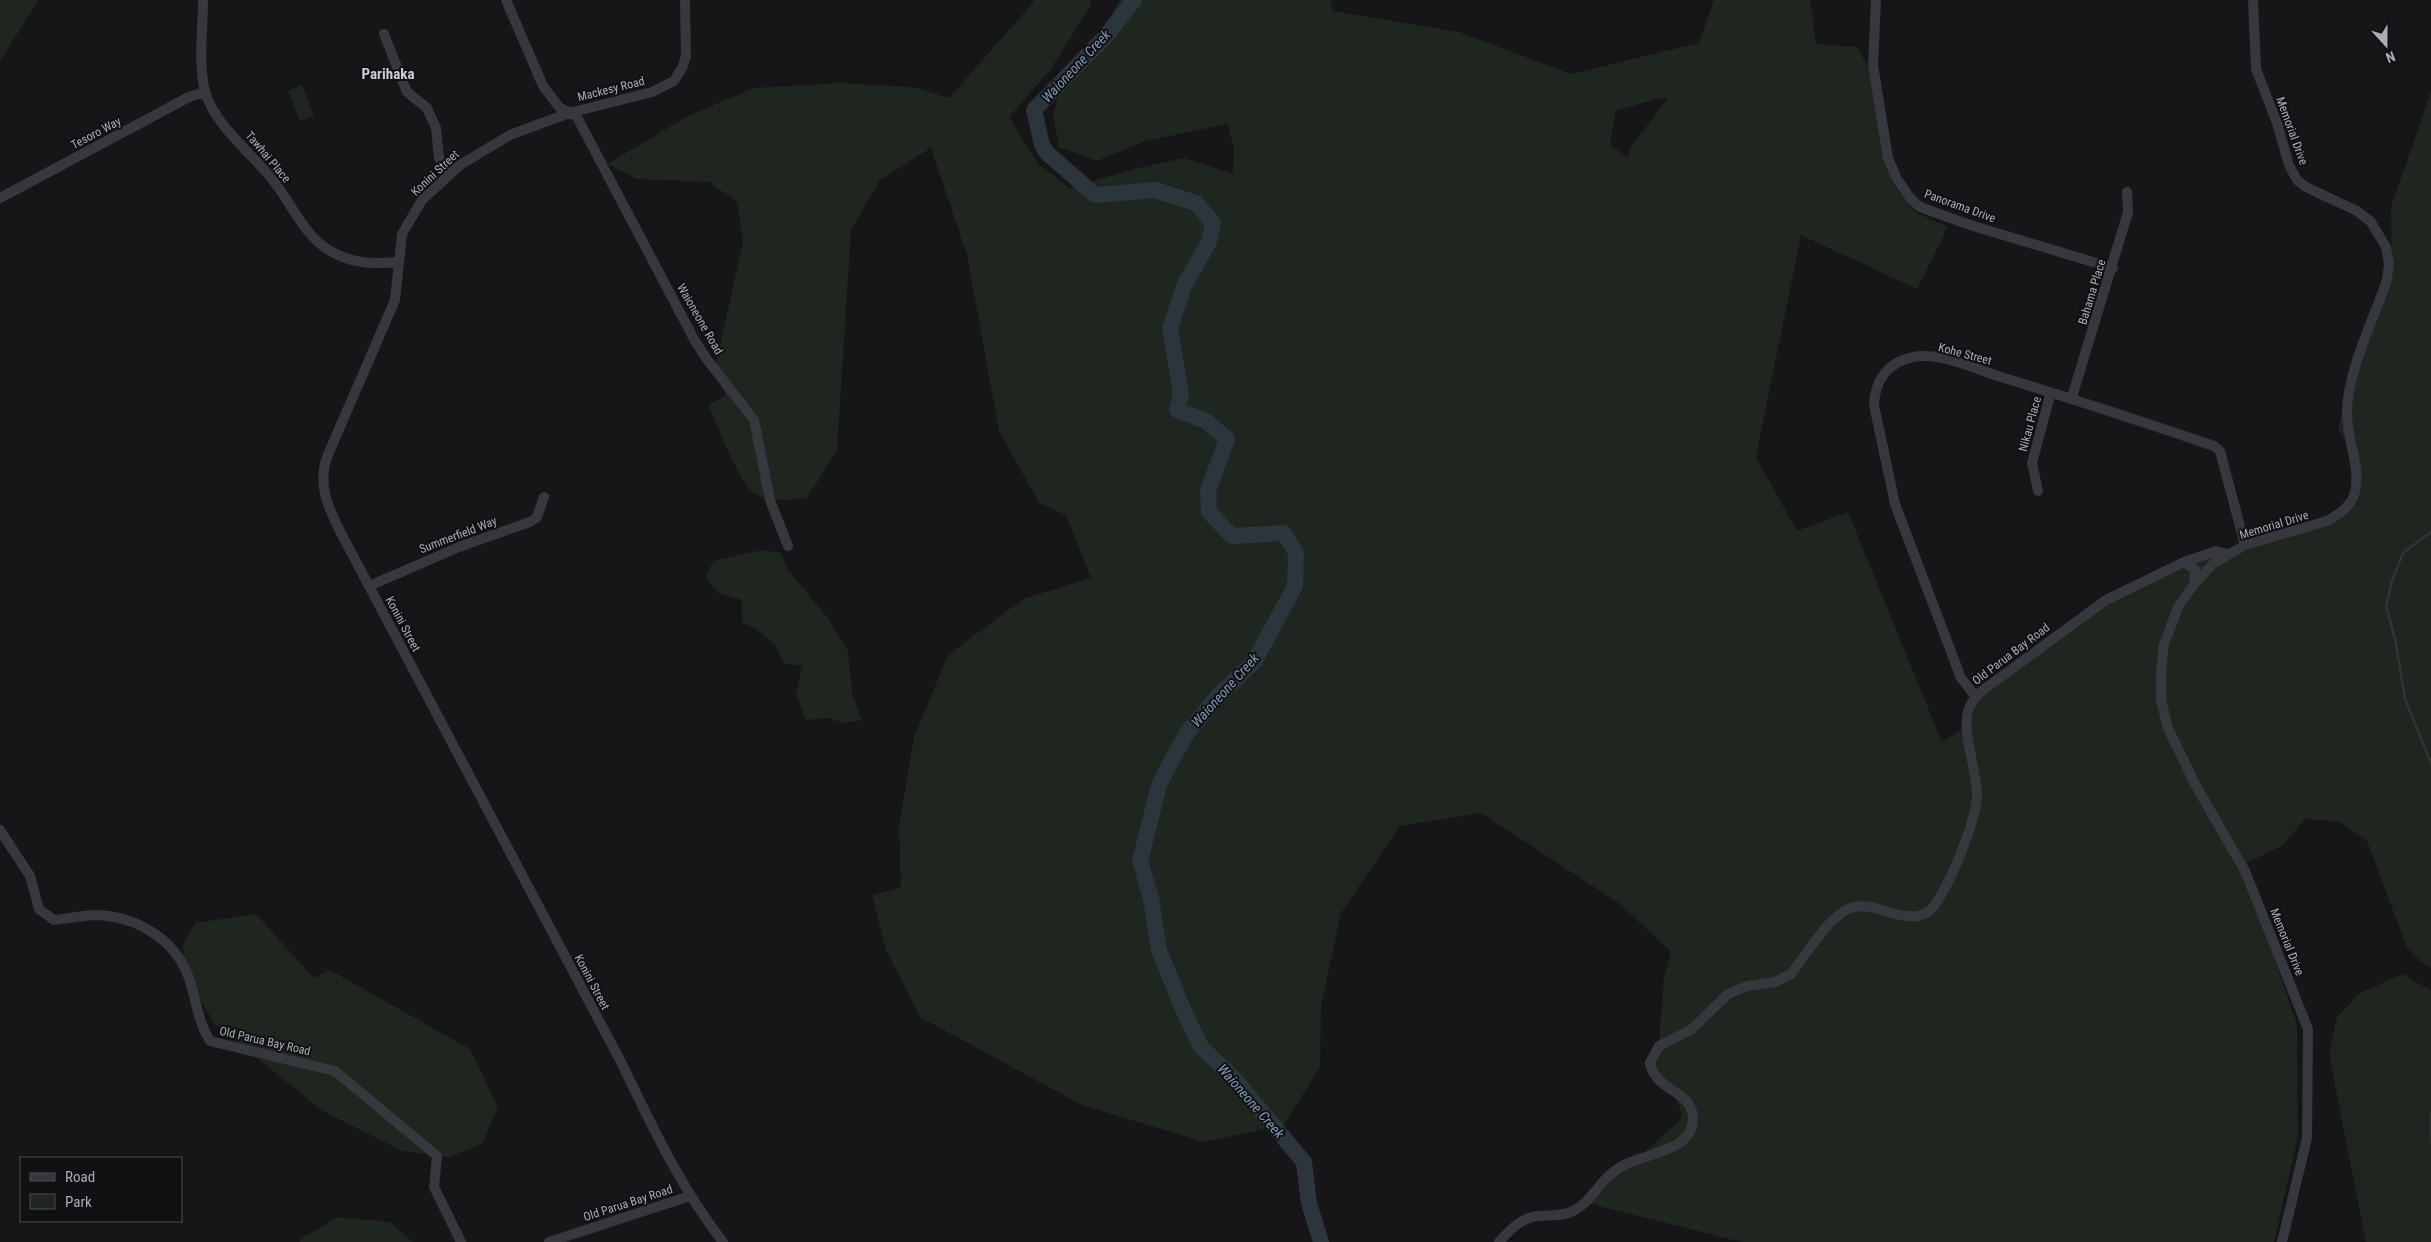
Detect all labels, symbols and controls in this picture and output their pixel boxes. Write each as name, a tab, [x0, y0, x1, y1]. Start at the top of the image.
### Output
north arrow	[2361, 20, 2411, 70]
water label: Waioneone Creek	[1038, 26, 1114, 105]
text: N	[2384, 48, 2398, 66]
district label: Parihaka	[362, 65, 414, 83]
street label: Mackesy Road	[576, 74, 646, 104]
street label: Memorial Drive	[2273, 95, 2311, 167]
street label: Tesoro Way	[69, 114, 123, 152]
street label: Tawhai Place	[243, 129, 294, 186]
street label: Konini Street	[408, 147, 462, 199]
street label: Panorama Drive	[1922, 187, 1998, 225]
street label: Bahama Place	[2075, 257, 2109, 326]
street label: Waioneone Road	[674, 281, 726, 357]
street label: Kohe Street	[1937, 340, 1994, 368]
street label: Nikau Place	[2016, 395, 2044, 453]
street label: Memorial Drive	[2238, 508, 2311, 542]
street label: Summerfield Way	[417, 514, 499, 556]
street label: Konini Street	[383, 594, 424, 654]
street label: Old Parua Bay Road	[1970, 620, 2052, 688]
water label: Waioneone Creek	[1188, 649, 1263, 730]
street label: Memorial Drive	[2267, 906, 2307, 978]
street label: Konini Street	[572, 952, 613, 1012]
street label: Old Parua Bay Road	[218, 1024, 312, 1058]
water label: Waioneone Creek	[1214, 1061, 1288, 1142]
legend	[20, 1157, 182, 1222]
text: Road	[65, 1168, 95, 1186]
street label: Old Parua Bay Road	[582, 1182, 674, 1224]
text: Park	[65, 1193, 92, 1211]

